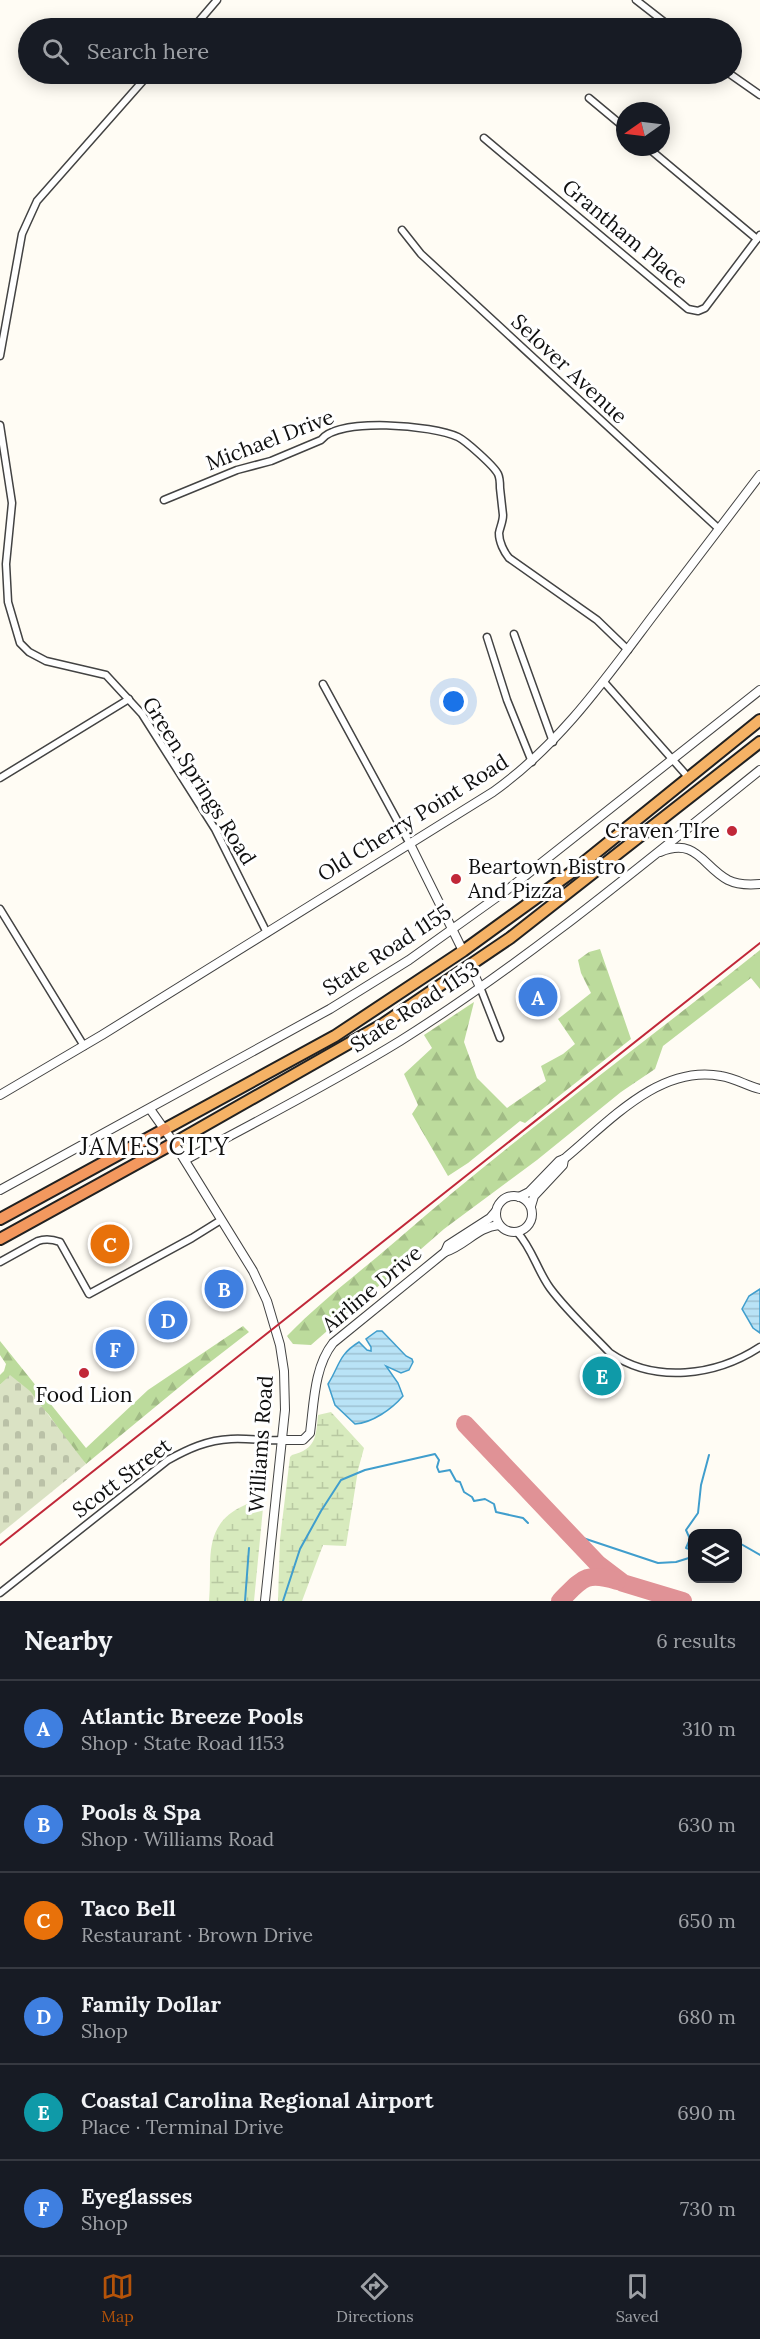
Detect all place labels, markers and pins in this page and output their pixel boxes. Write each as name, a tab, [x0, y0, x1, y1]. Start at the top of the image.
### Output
place label: Craven TIre	[605, 817, 720, 844]
marker: Craven TIre	[725, 824, 739, 838]
place label: Beartown Bistro And Pizza	[467, 853, 626, 904]
marker: Beartown Bistro And Pizza	[449, 872, 463, 886]
pin: A	[518, 974, 558, 1020]
pin: C	[90, 1222, 130, 1266]
pin: B	[204, 1266, 244, 1312]
pin: D	[148, 1298, 188, 1342]
pin: F	[96, 1326, 134, 1372]
pin: E	[582, 1354, 622, 1398]
marker: Food Lion	[77, 1366, 91, 1380]
place label: Food Lion	[36, 1381, 133, 1408]

